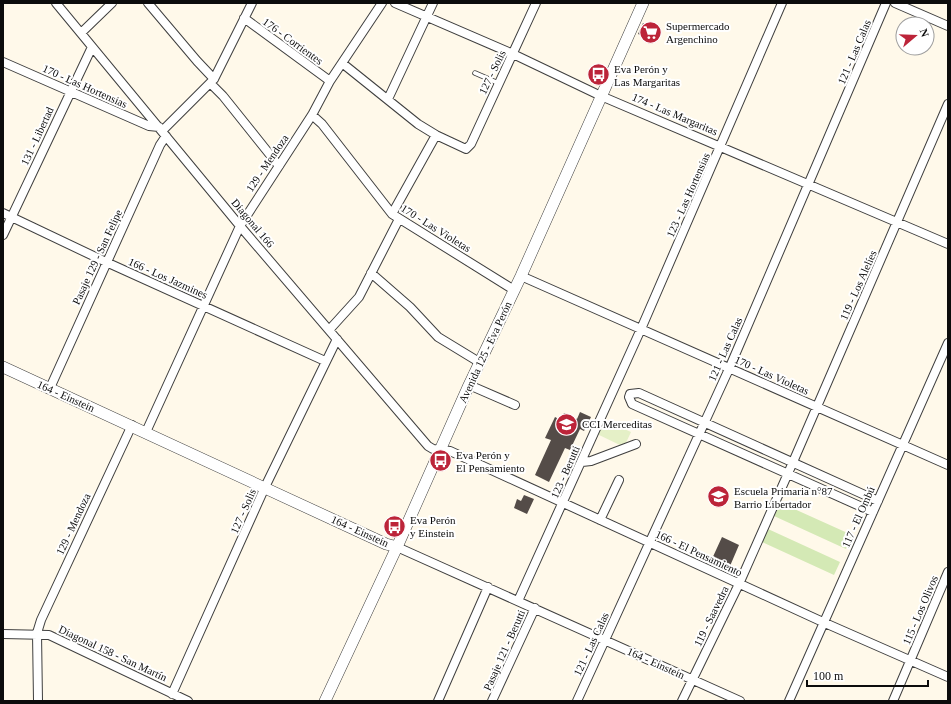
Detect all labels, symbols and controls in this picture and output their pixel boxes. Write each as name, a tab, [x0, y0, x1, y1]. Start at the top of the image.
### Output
street label: 176 - Corrientes	[261, 15, 325, 67]
north arrow	[895, 16, 935, 56]
street label: 121 - Las Calas	[835, 18, 873, 86]
supermarket icon: Supermercado Argenchino	[637, 19, 663, 45]
place label: Supermercado Argenchino	[666, 20, 730, 45]
text: N	[917, 27, 931, 39]
street label: 127 - Solis	[476, 48, 508, 96]
street label: 170 - Las Hortensias	[41, 62, 129, 110]
bus stop icon: Eva Perón y Las Margaritas	[586, 62, 612, 88]
place label: Eva Perón y Las Margaritas	[614, 63, 680, 88]
street label: 174 - Las Margaritas	[630, 91, 720, 137]
street label: 131 - Libertad	[18, 105, 56, 167]
street label: 129 - Mendoza	[243, 132, 291, 194]
street label: 123 - Las Hortensias	[664, 151, 712, 239]
street label: Diagonal 166	[229, 196, 277, 250]
street label: 170 - Las Violetas	[399, 202, 473, 254]
street label: Pasaje 129 - San Felipe	[70, 208, 124, 306]
street label: 119 - Los Alelíes	[837, 248, 879, 322]
street label: 166 - Los Jazmines	[127, 255, 209, 301]
street label: Avenida 125 - Eva Perón	[456, 299, 514, 405]
street label: 121 - Las Calas	[706, 315, 744, 383]
street label: 170 - Las Violetas	[733, 353, 811, 397]
street label: 164 - Einstein	[35, 378, 97, 414]
school or university icon: CCI Merceditas	[554, 411, 580, 437]
place label: CCI Merceditas	[582, 418, 652, 430]
street label: 123 - Berutti	[548, 444, 582, 500]
bus stop icon: Eva Perón y El Pensamiento	[427, 448, 453, 474]
place label: Eva Perón y El Pensamiento	[456, 449, 525, 474]
school or university icon: Escuela Primaria n°87 Barrio Libertador	[706, 484, 732, 510]
street label: 117 - El Ombú	[839, 484, 877, 549]
place label: Escuela Primaria n°87 Barrio Libertador	[734, 485, 833, 510]
street label: 127 - Solis	[228, 487, 258, 535]
street label: 129 - Mendoza	[53, 491, 93, 557]
street label: 164 - Einstein	[329, 513, 391, 549]
bus stop icon: Eva Perón y Einstein	[382, 513, 408, 539]
place label: Eva Perón y Einstein	[410, 514, 456, 539]
street label: 166 - El Pensamiento	[654, 528, 745, 579]
street label: 115 - Los Olivos	[900, 574, 940, 646]
street label: 119 - Saavedra	[691, 584, 731, 648]
street label: Pasaje 121 - Berutti	[481, 608, 527, 692]
street label: 121 - Las Calas	[571, 610, 611, 678]
street label: Diagonal 158 - San Martín	[57, 623, 169, 684]
street label: 164 - Einstein	[625, 645, 687, 681]
scale bar	[807, 662, 928, 688]
text: 100 m	[813, 669, 844, 683]

